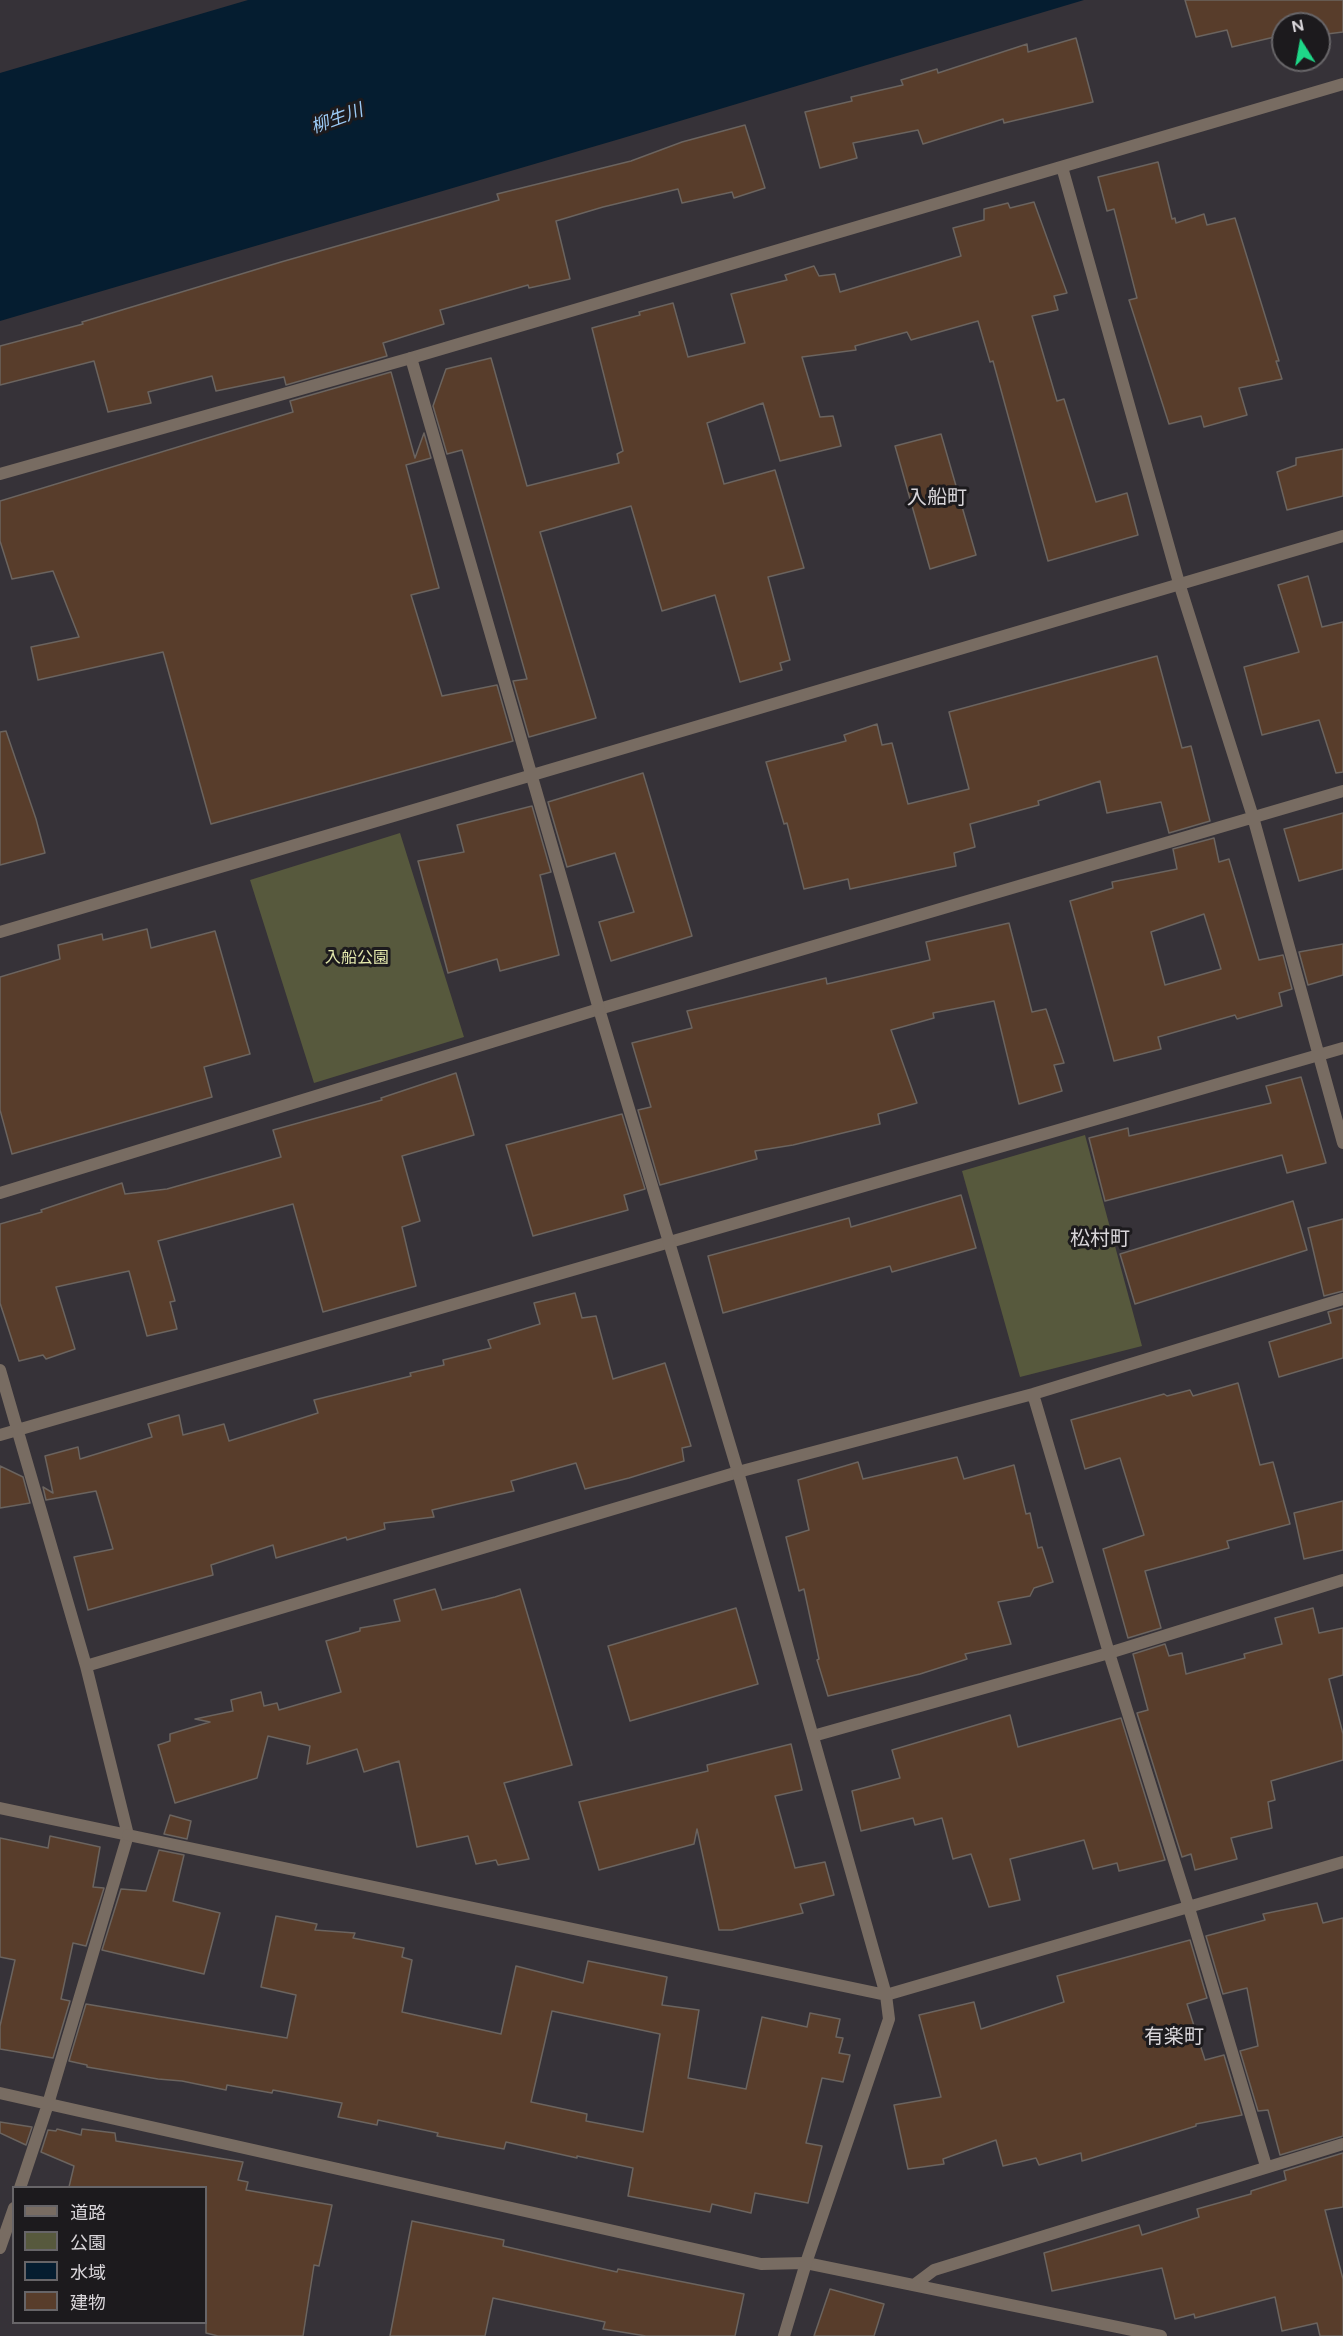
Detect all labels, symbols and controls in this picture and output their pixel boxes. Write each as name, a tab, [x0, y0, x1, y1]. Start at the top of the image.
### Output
north arrow	[1271, 12, 1331, 72]
text: N	[1290, 15, 1306, 36]
water label: 柳生川	[308, 100, 366, 138]
district label: 入船町	[907, 486, 967, 510]
park label: 入船公園	[325, 948, 389, 968]
district label: 松村町	[1070, 1227, 1130, 1251]
district label: 有楽町	[1144, 2025, 1204, 2049]
legend	[12, 2186, 207, 2324]
text: 道路	[70, 2202, 106, 2224]
text: 公園	[70, 2232, 106, 2254]
text: 水域	[70, 2262, 106, 2284]
text: 建物	[70, 2292, 106, 2314]

